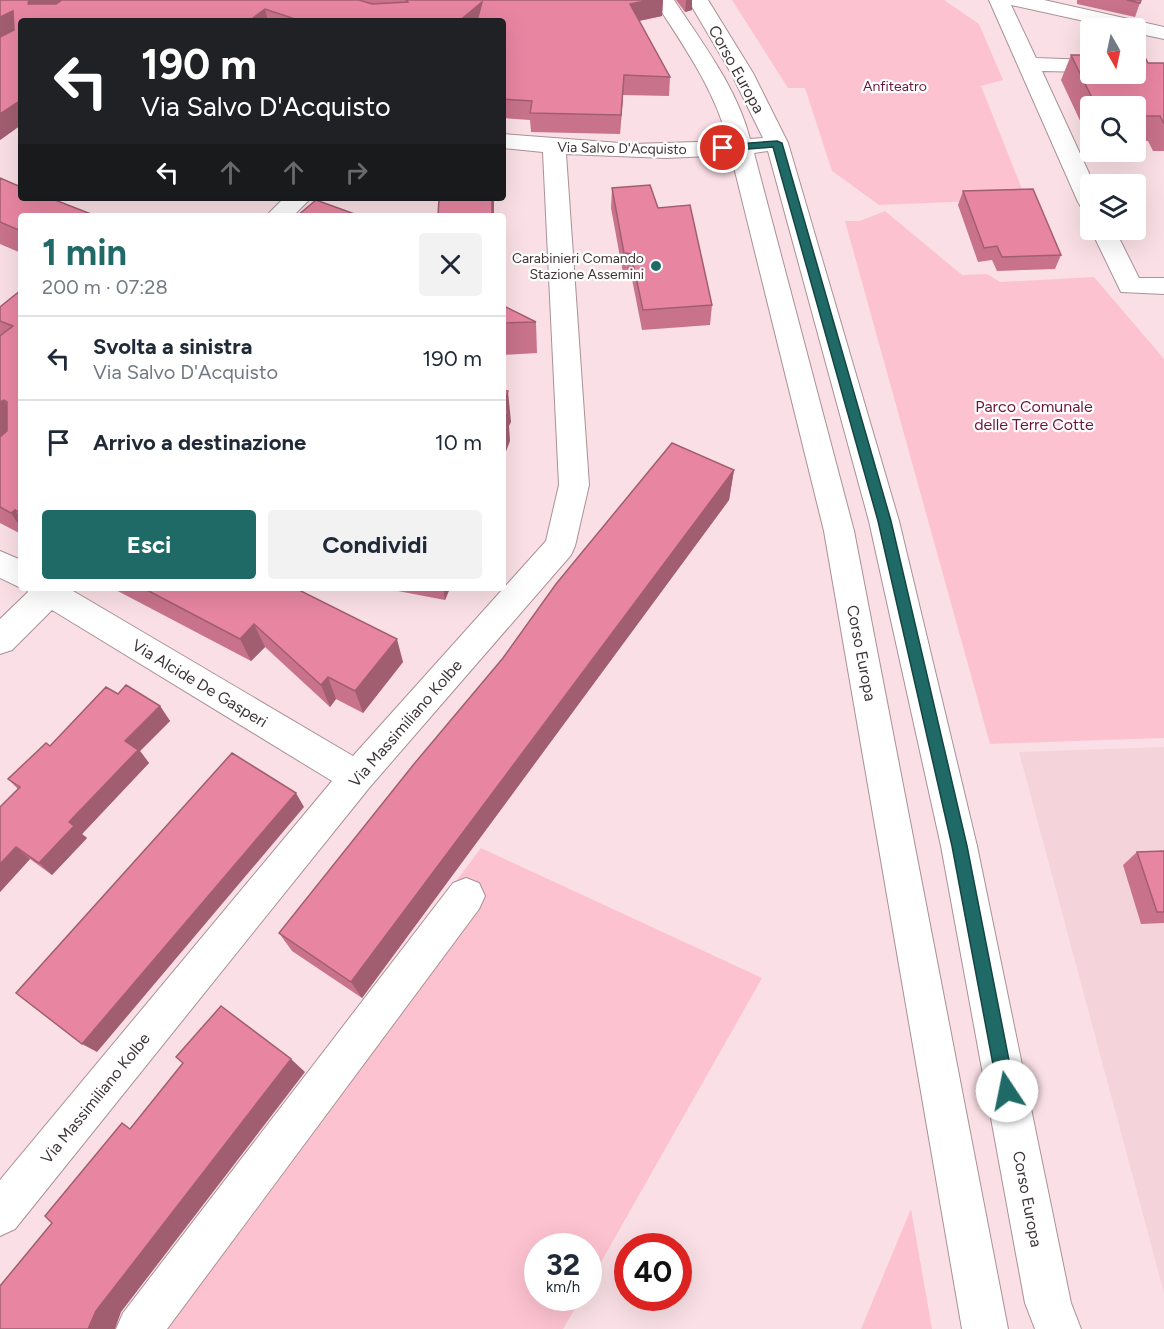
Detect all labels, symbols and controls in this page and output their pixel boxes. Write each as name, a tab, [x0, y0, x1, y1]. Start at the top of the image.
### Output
north arrow	[1080, 18, 1146, 84]
map controls	[1080, 18, 1146, 240]
street label: Corso Europa	[705, 22, 769, 117]
text: 190 m	[141, 39, 257, 90]
icon: left	[42, 42, 120, 120]
park label: Anfiteatro	[863, 78, 927, 95]
text: Via Salvo D'Acquisto	[141, 90, 391, 123]
button: search	[1080, 96, 1146, 162]
pin	[697, 122, 748, 173]
icon: arrive	[706, 131, 739, 164]
street label: Via Salvo D'Acquisto	[557, 139, 687, 158]
icon: left	[151, 156, 184, 189]
icon: ahead	[214, 156, 247, 189]
icon: ahead	[277, 156, 310, 189]
icon: right	[340, 156, 373, 189]
button: layers	[1080, 174, 1146, 240]
text: 1 min	[42, 231, 127, 274]
button: close	[419, 233, 482, 296]
place label: Carabinieri Comando Stazione Assemini	[512, 250, 644, 283]
marker: Carabinieri Comando Stazione Assemini	[649, 259, 663, 273]
text: 200 m · 07:28	[42, 275, 168, 299]
text: Svolta a sinistra	[93, 333, 252, 360]
icon: left	[42, 342, 75, 375]
text: 190 m	[422, 345, 482, 372]
text: Via Salvo D'Acquisto	[93, 360, 278, 384]
park label: Parco Comunale delle Terre Cotte	[974, 397, 1094, 434]
icon: arrive	[42, 426, 75, 459]
text: Arrivo a destinazione	[93, 429, 306, 456]
text: 10 m	[435, 429, 482, 456]
button: Esci	[42, 510, 256, 579]
button: Condividi	[268, 510, 482, 579]
street label: Corso Europa	[843, 603, 880, 703]
street label: Via Alcide De Gasperi	[129, 636, 271, 731]
street label: Via Massimiliano Kolbe	[345, 656, 466, 791]
street label: Via Massimiliano Kolbe	[37, 1029, 154, 1167]
position arrow	[975, 1059, 1039, 1123]
street label: Corso Europa	[1009, 1149, 1046, 1249]
speed limit sign: 40	[614, 1233, 692, 1311]
text: 32	[546, 1246, 580, 1283]
text: km/h	[546, 1278, 580, 1296]

